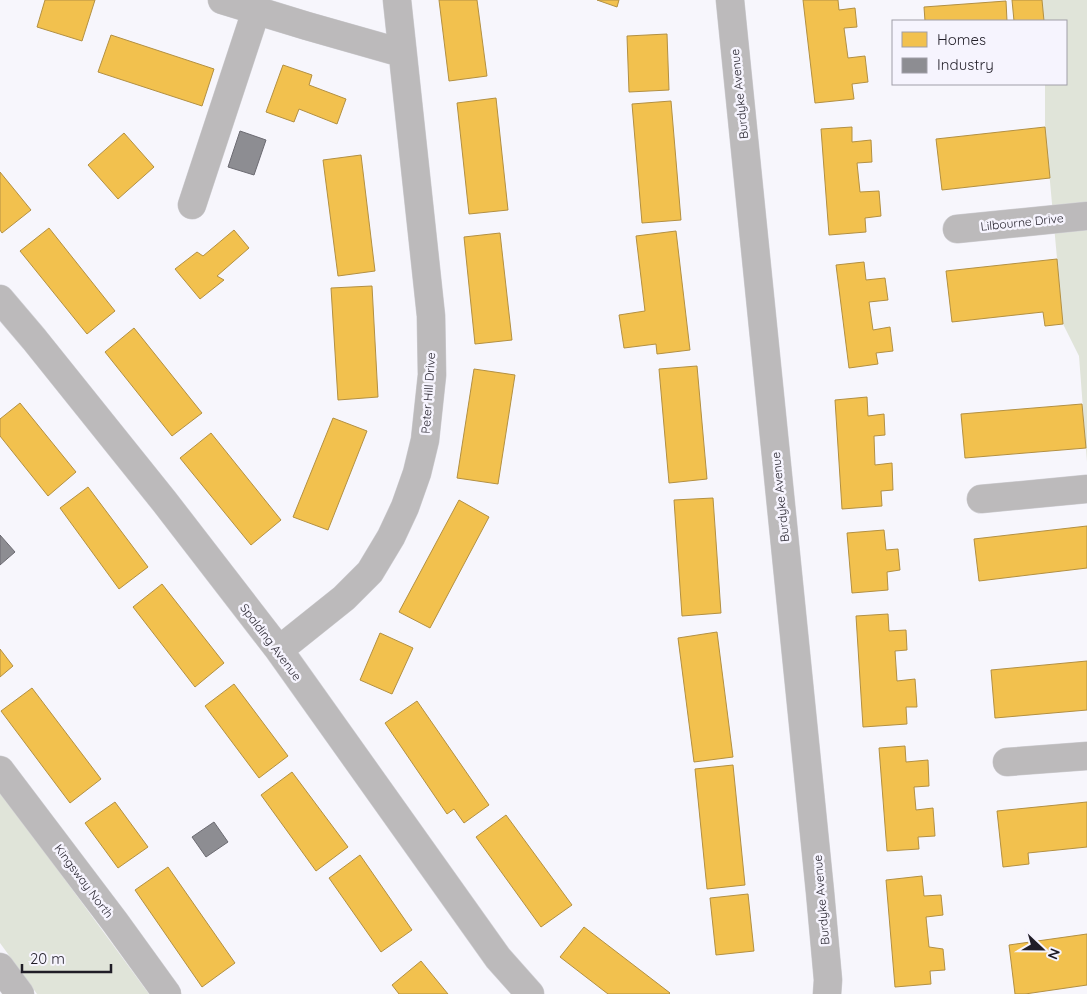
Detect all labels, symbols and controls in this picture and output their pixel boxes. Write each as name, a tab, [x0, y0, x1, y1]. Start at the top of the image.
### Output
legend	[892, 20, 1067, 85]
text: Homes	[937, 30, 986, 49]
street label: Burdyke Avenue	[727, 48, 751, 140]
text: Industry	[937, 55, 994, 74]
street label: Lilbourne Drive	[980, 210, 1065, 234]
street label: Peter Hill Drive	[418, 352, 438, 434]
street label: Burdyke Avenue	[768, 451, 792, 543]
street label: Spalding Avenue	[237, 601, 305, 684]
street label: Kingsway North	[51, 841, 117, 921]
street label: Burdyke Avenue	[810, 854, 832, 946]
north arrow	[1017, 924, 1067, 974]
scale bar	[22, 942, 111, 974]
text: N	[1044, 946, 1064, 962]
text: 20 m	[30, 949, 65, 968]

